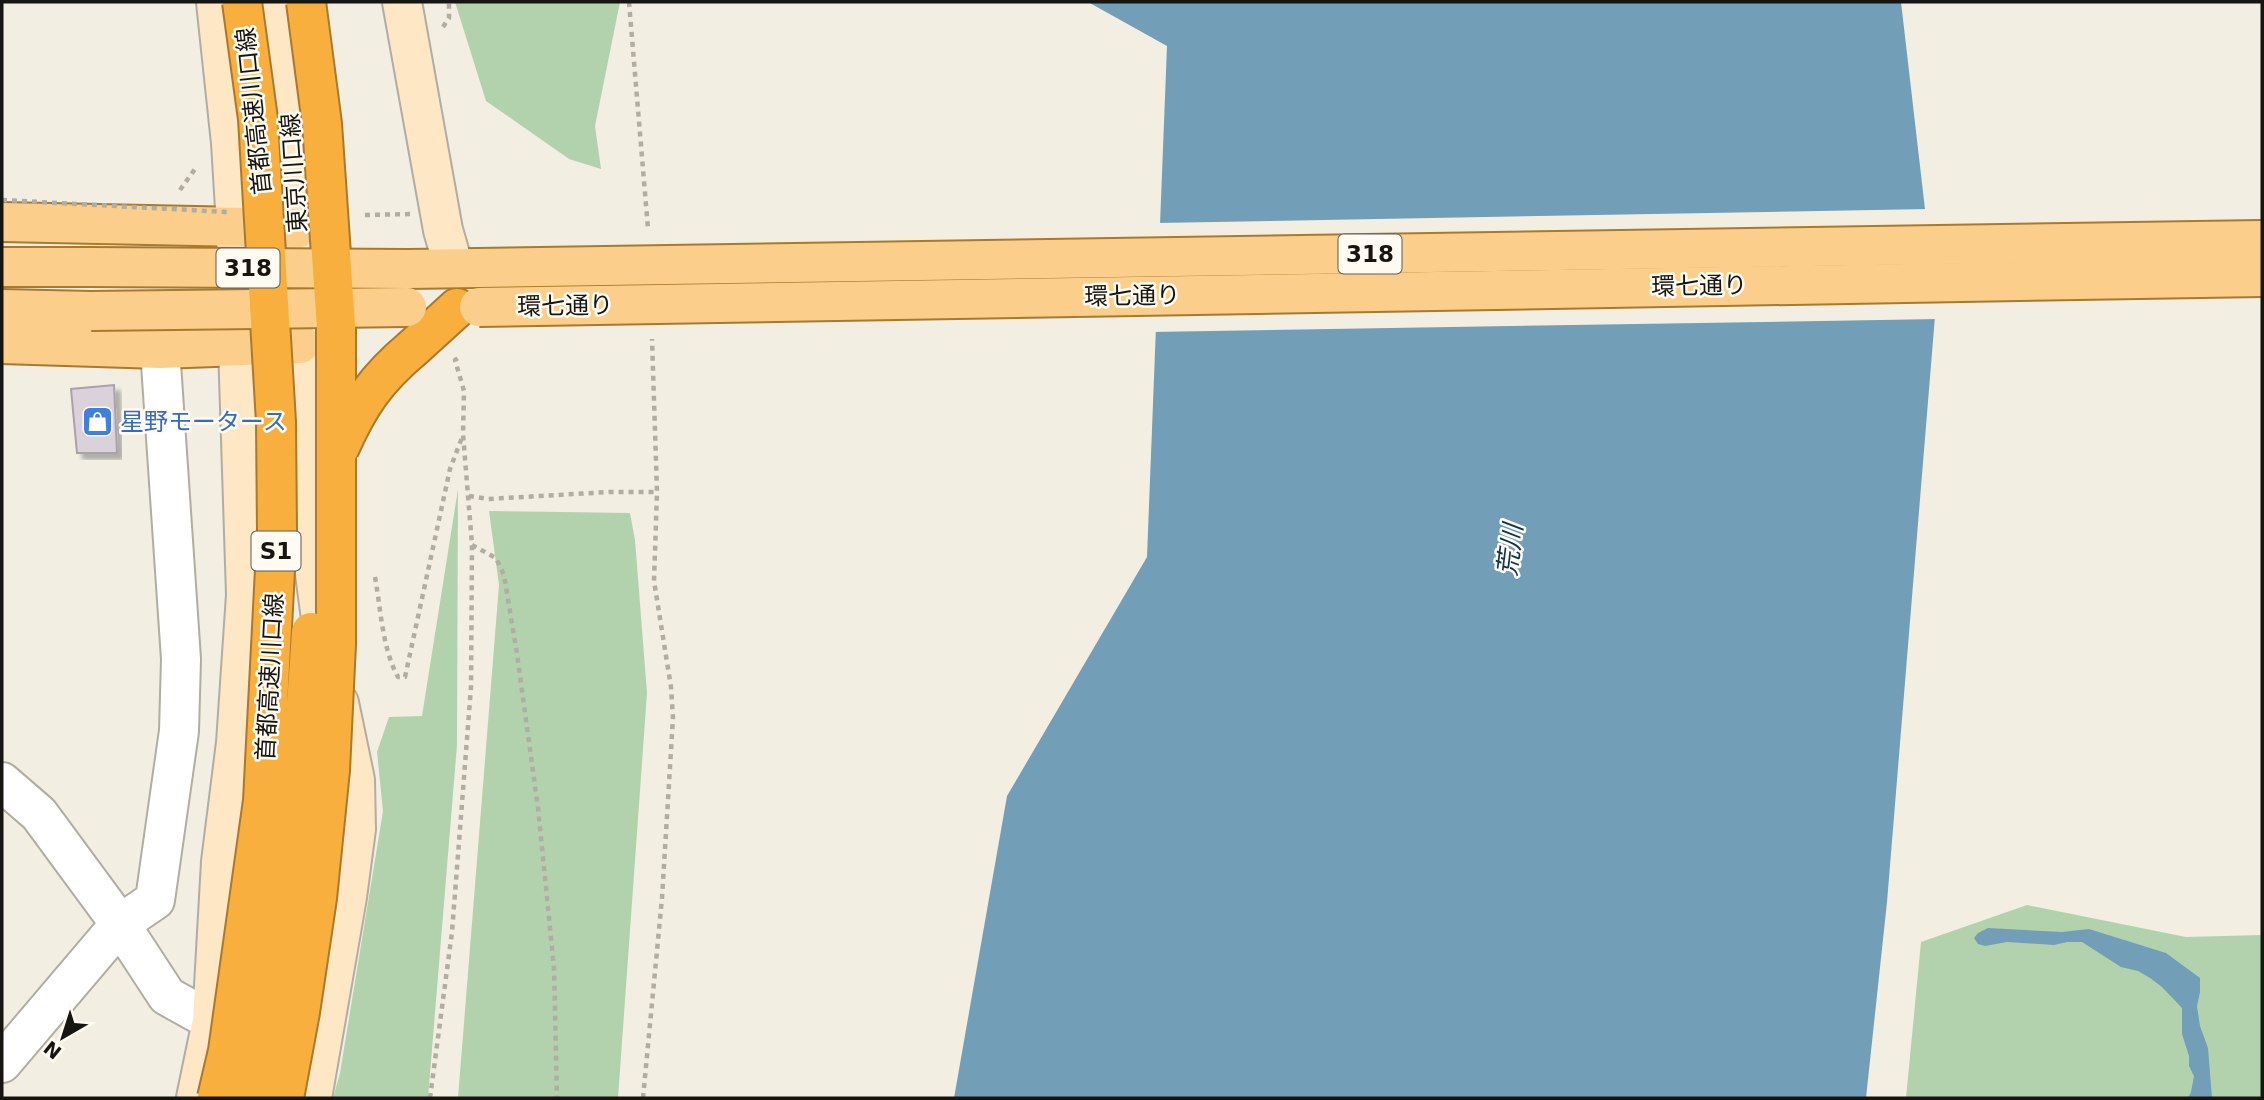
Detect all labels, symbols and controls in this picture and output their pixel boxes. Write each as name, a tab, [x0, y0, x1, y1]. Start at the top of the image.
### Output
street label: 首都高速川口線	[231, 26, 277, 196]
street label: 東京川口線	[276, 112, 312, 234]
road number: 318	[1338, 234, 1402, 274]
road number: 318	[216, 248, 280, 288]
street label: 環七通り	[1651, 271, 1747, 301]
street label: 環七通り	[1084, 281, 1180, 311]
street label: 環七通り	[517, 291, 613, 321]
shop icon: 星野モータース	[80, 405, 114, 439]
place label: 星野モータース	[120, 408, 287, 436]
water label: 荒川	[1492, 519, 1528, 578]
road number: S1	[252, 531, 300, 570]
street label: 首都高速川口線	[252, 592, 288, 762]
north arrow	[28, 1002, 98, 1072]
text: N	[39, 1037, 65, 1064]

